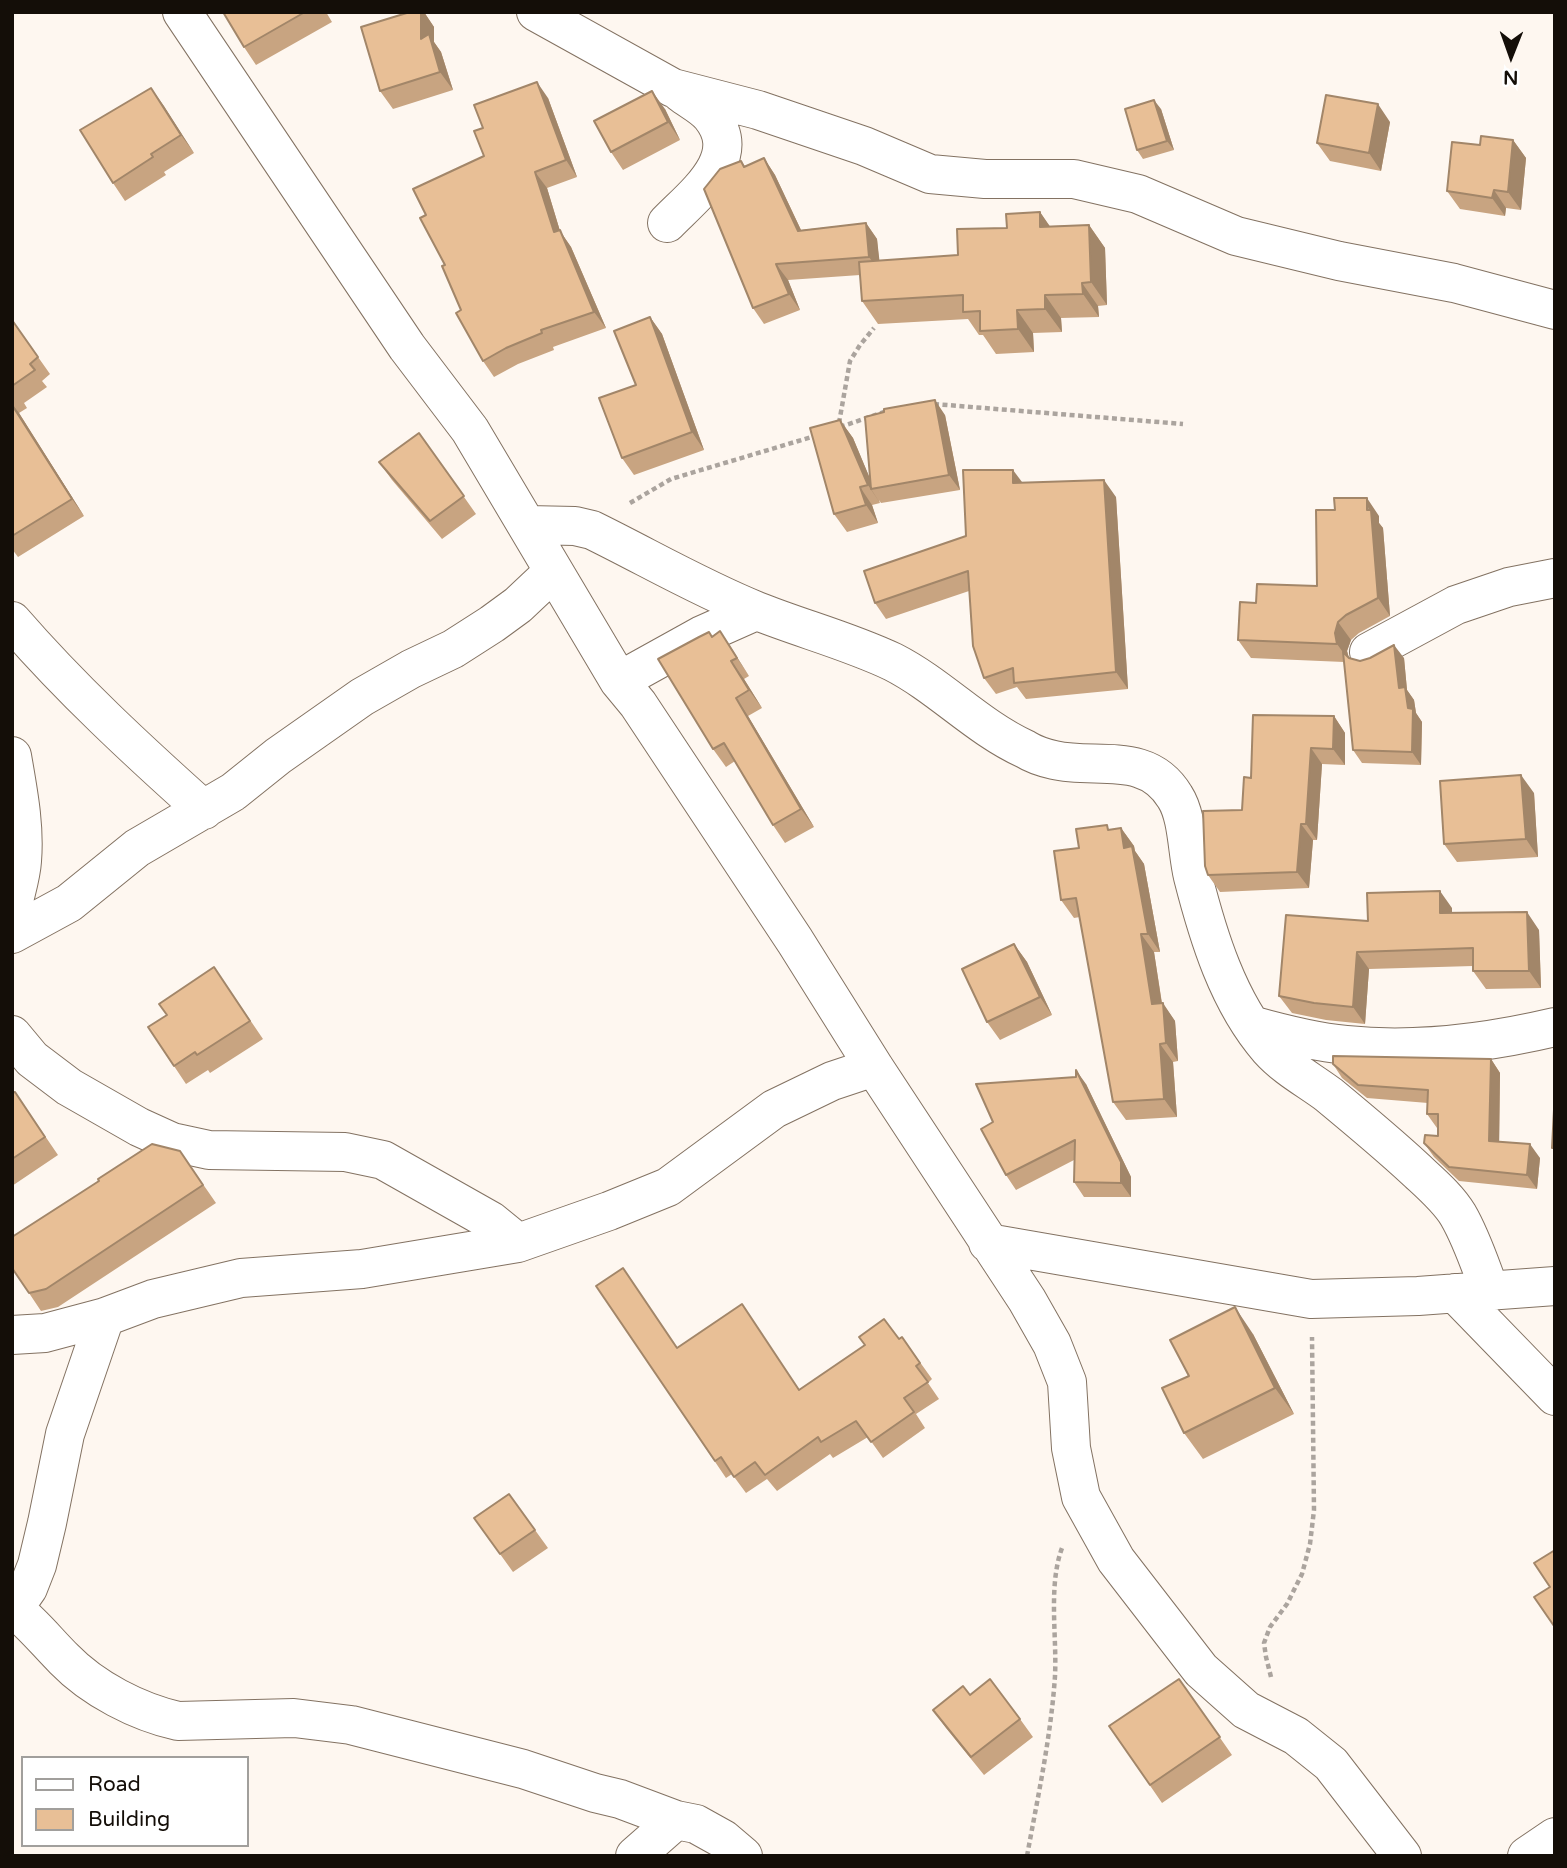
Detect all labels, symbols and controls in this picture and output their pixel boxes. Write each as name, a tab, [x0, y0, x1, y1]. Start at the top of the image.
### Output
north arrow	[1476, 21, 1546, 91]
text: N	[1503, 66, 1518, 88]
legend	[21, 1756, 248, 1847]
text: Road	[88, 1772, 141, 1797]
text: Building	[88, 1807, 170, 1832]

